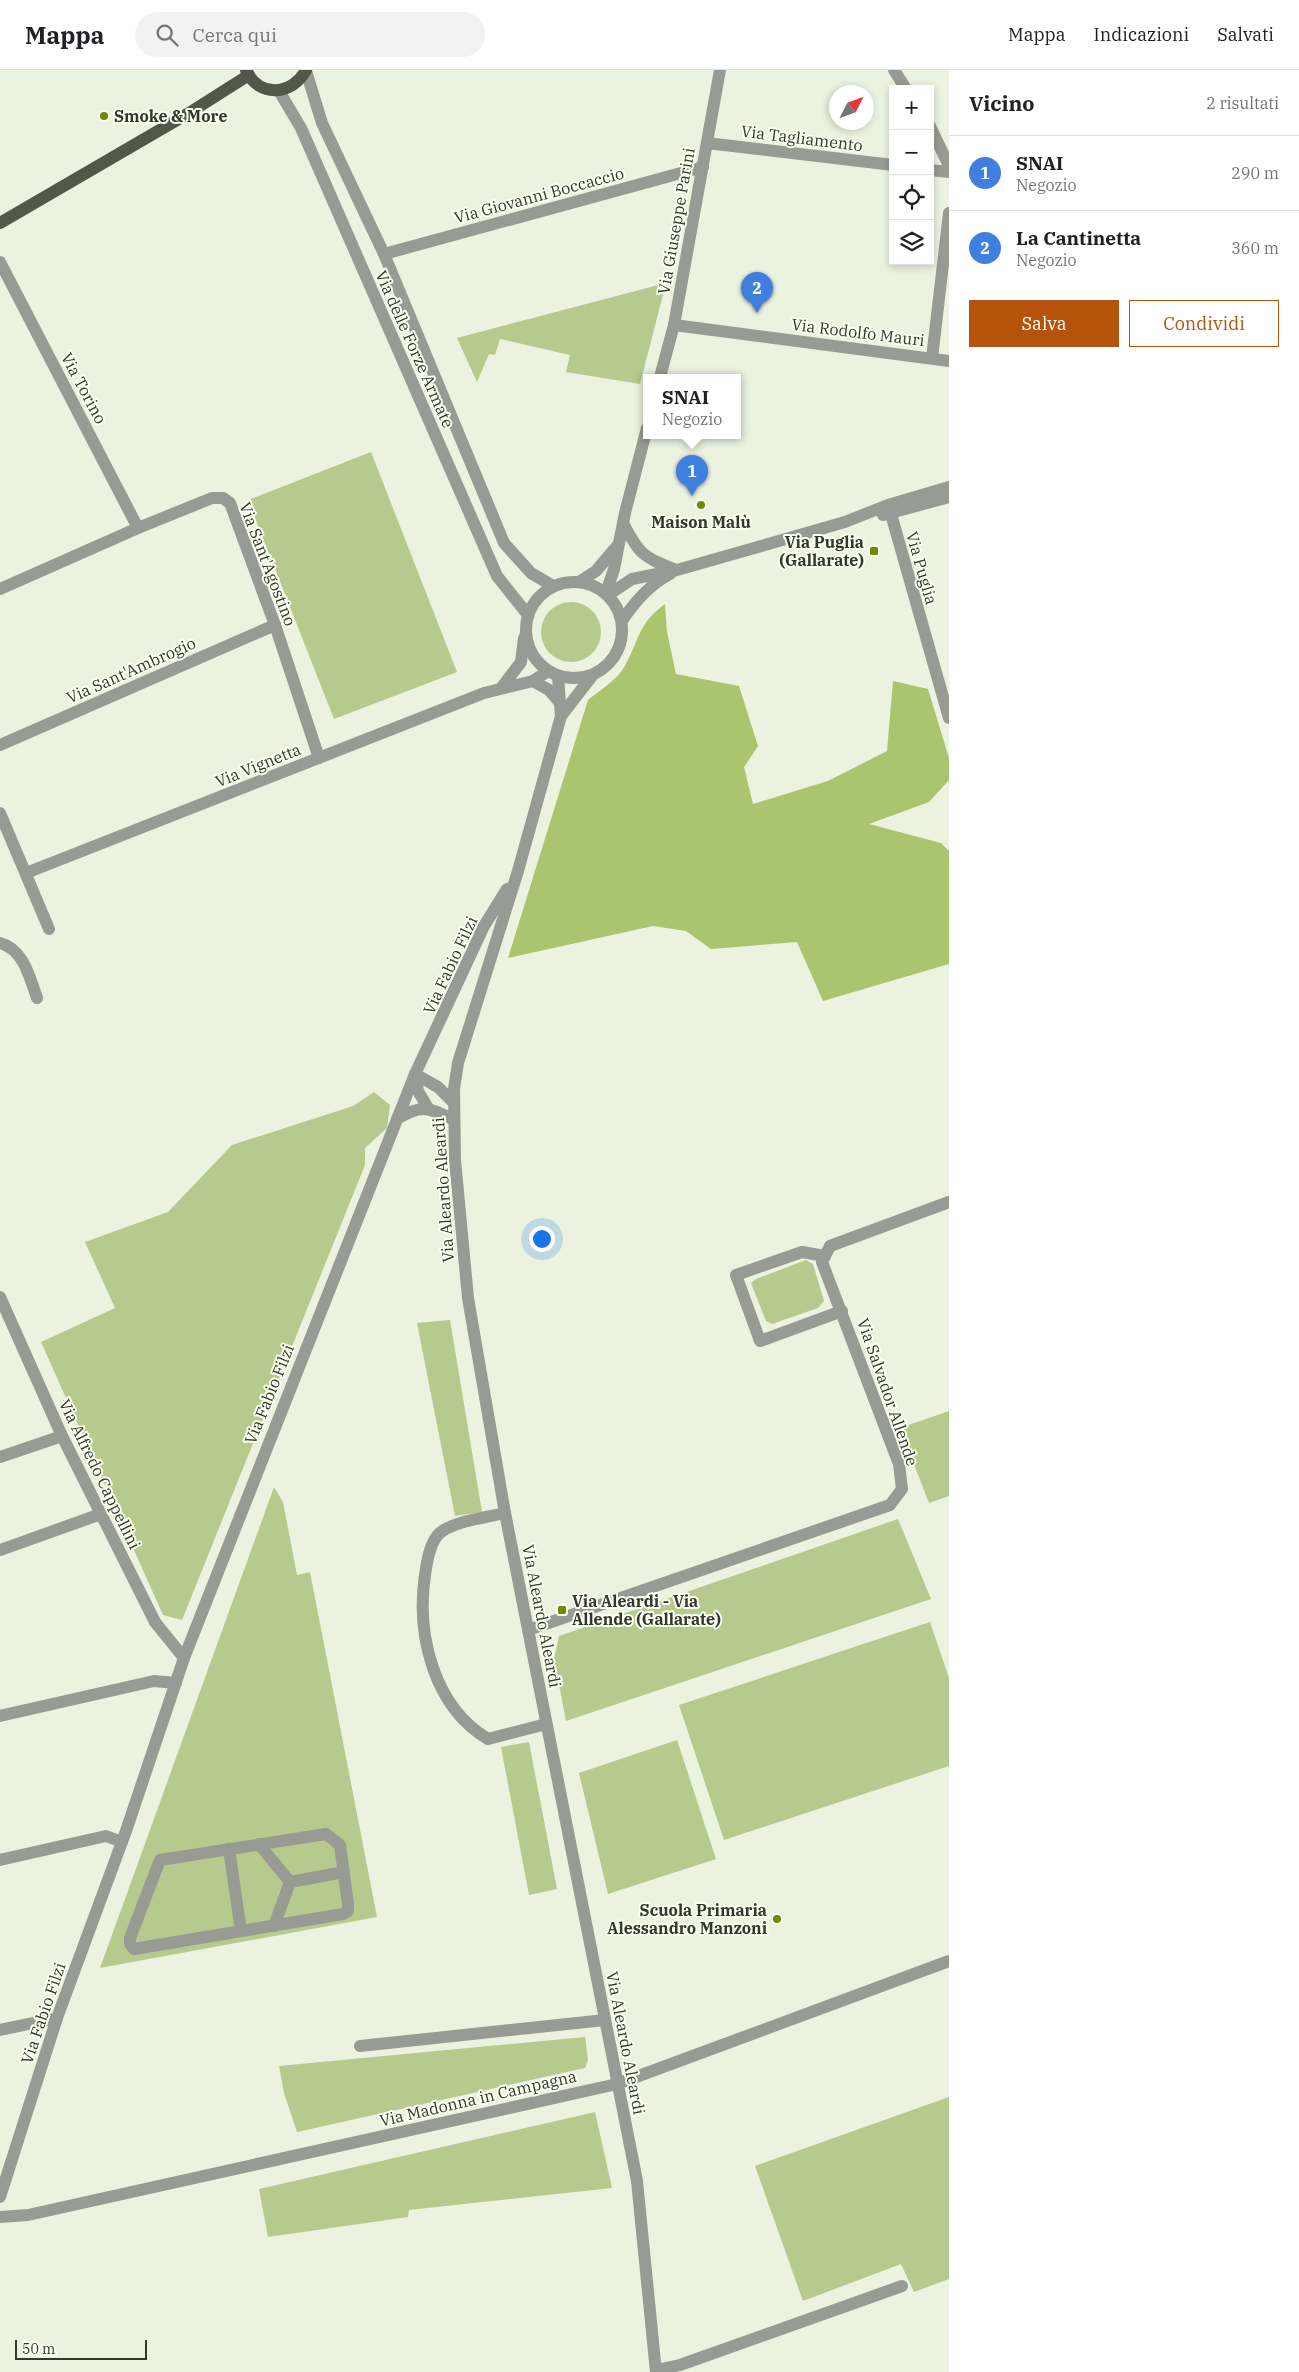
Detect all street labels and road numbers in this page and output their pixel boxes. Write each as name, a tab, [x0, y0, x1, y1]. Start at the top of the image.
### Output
street label: Via Tagliamento	[740, 121, 864, 155]
street label: Via Giuseppe Parini	[653, 146, 699, 296]
street label: Via Giovanni Boccaccio	[452, 163, 626, 227]
street label: Via delle Forze Armate	[371, 267, 459, 431]
street label: Via Rodolfo Mauri	[790, 314, 926, 350]
street label: Via Torino	[57, 349, 111, 427]
street label: Via Sant'Agostino	[235, 499, 301, 629]
street label: Via Puglia	[902, 529, 942, 607]
street label: Via Sant'Ambrogio	[63, 633, 199, 707]
street label: Via Vignetta	[212, 739, 304, 791]
street label: Via Fabio Filzi	[419, 913, 481, 1017]
street label: Via Aleardo Aleardi	[428, 1117, 458, 1263]
street label: Via Salvador Allende	[853, 1316, 923, 1468]
street label: Via Fabio Filzi	[240, 1341, 298, 1447]
street label: Via Alfredo Cappellini	[55, 1396, 145, 1552]
street label: Via Aleardo Aleardi	[518, 1543, 566, 1689]
street label: Via Fabio Filzi	[16, 1960, 70, 2066]
street label: Via Aleardo Aleardi	[602, 1970, 650, 2116]
street label: Via Madonna in Campagna	[378, 2066, 579, 2130]

